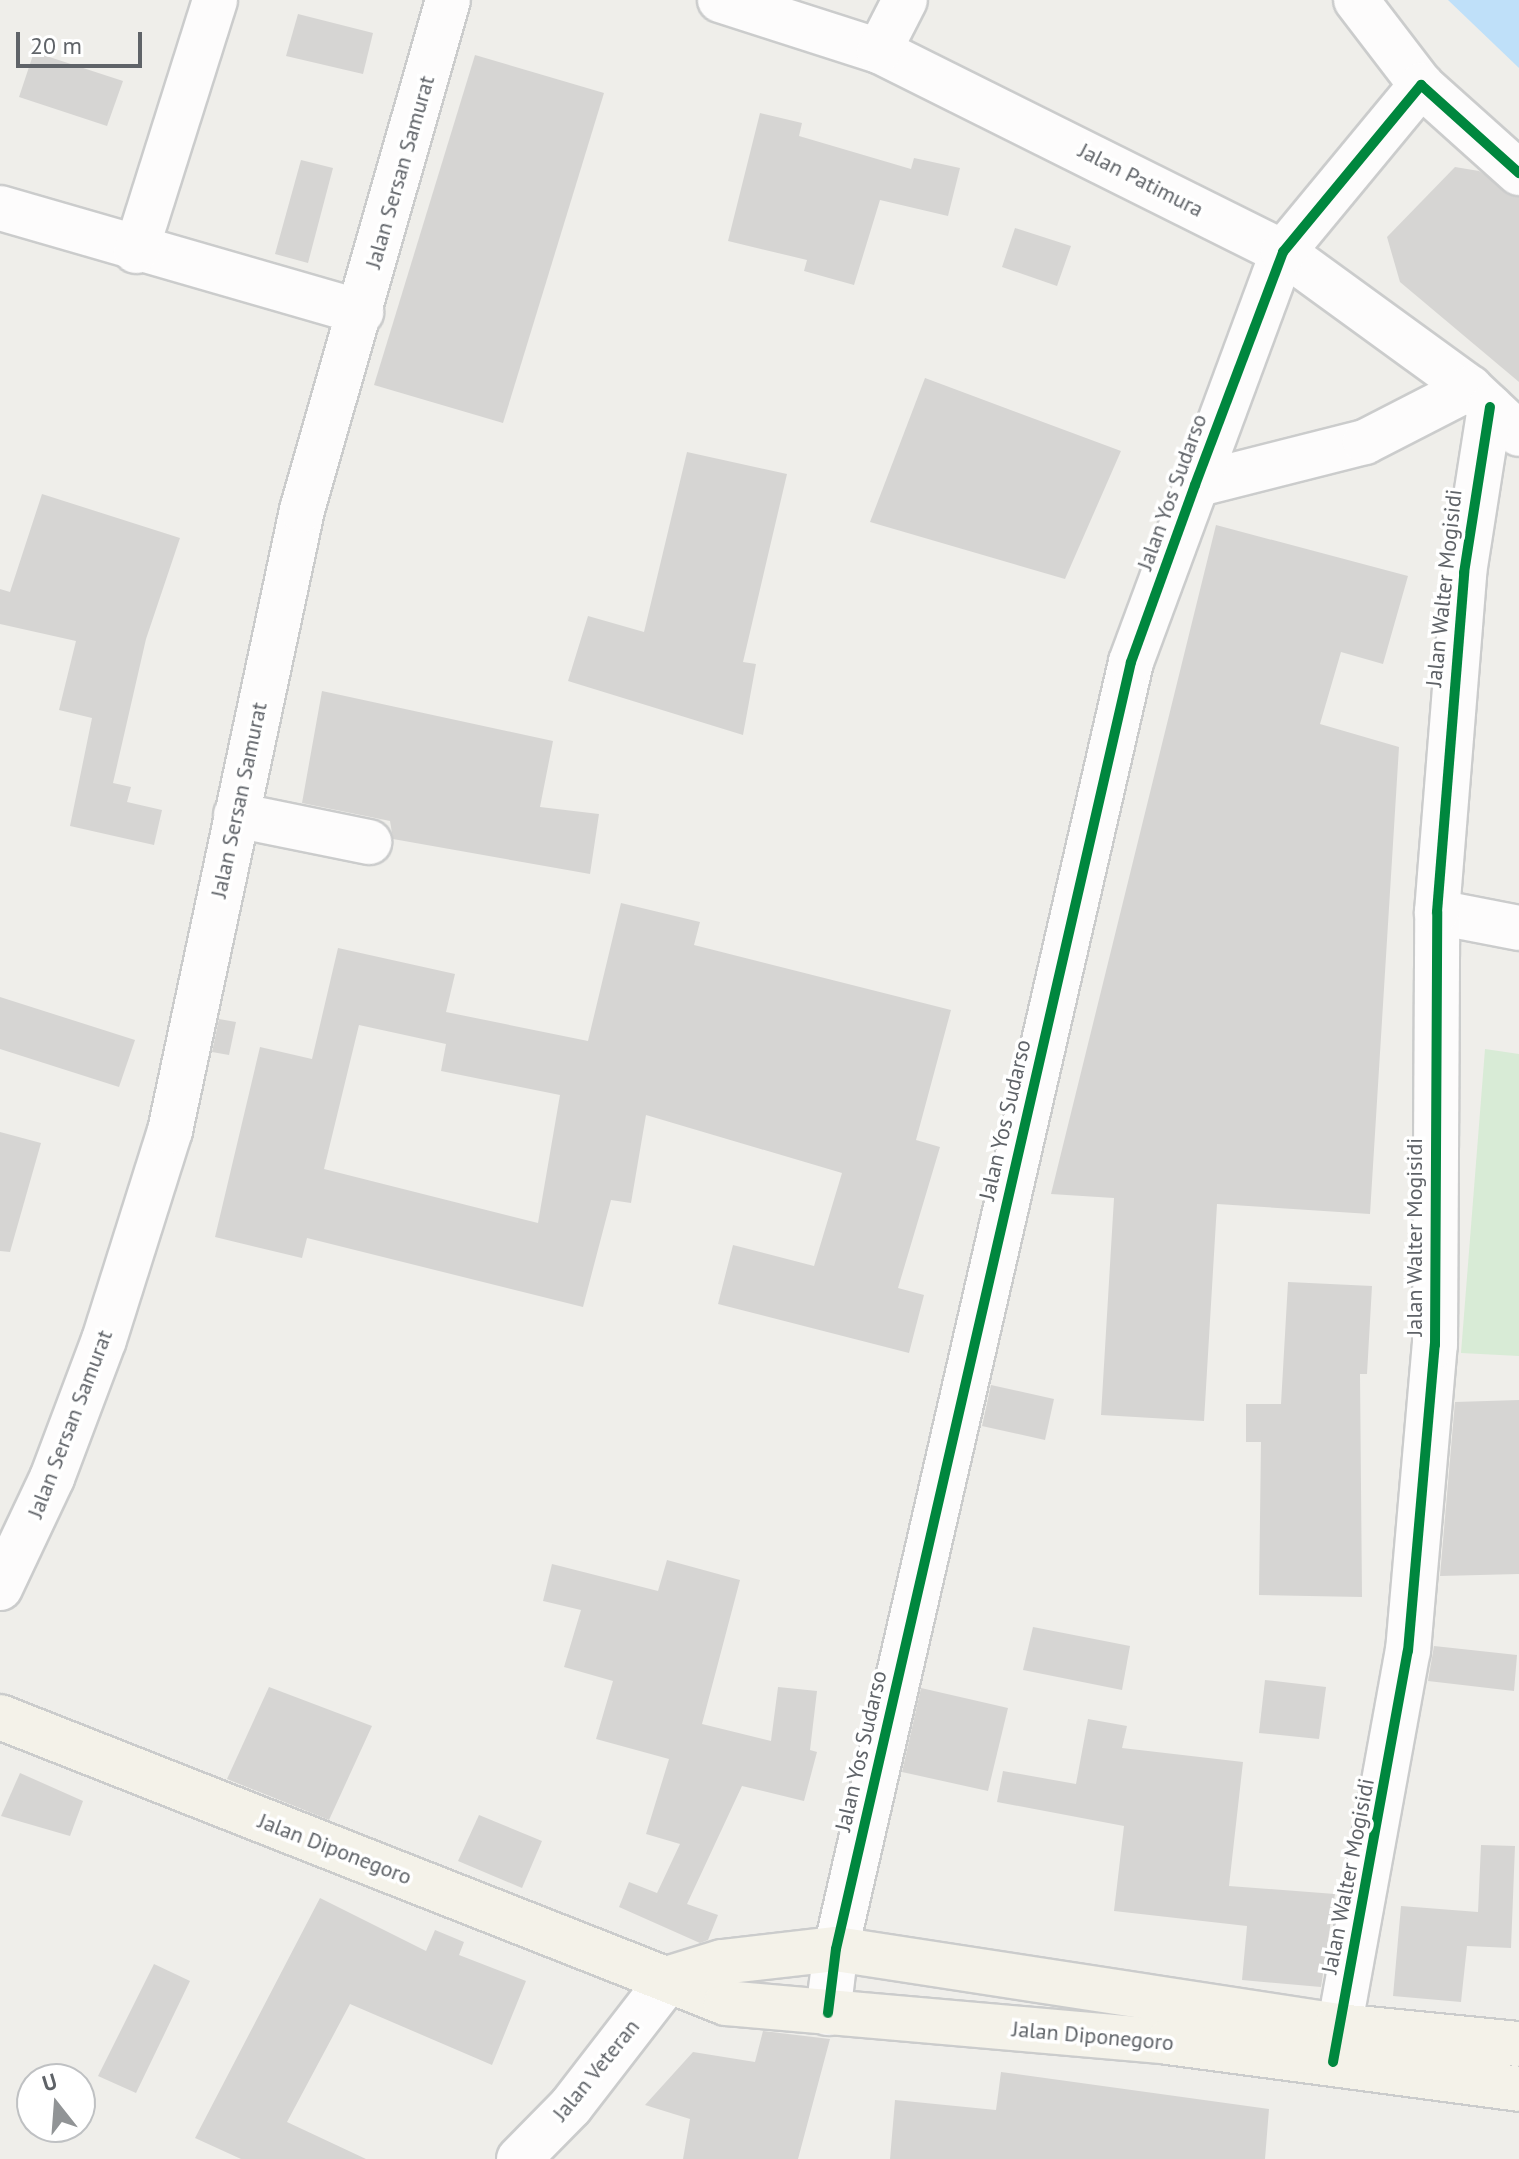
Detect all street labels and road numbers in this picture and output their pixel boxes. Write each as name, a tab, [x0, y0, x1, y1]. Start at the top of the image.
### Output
street label: Jalan Sersan Samurat	[360, 73, 440, 271]
street label: Jalan Patimura	[1074, 137, 1208, 223]
street label: Jalan Yos Sudarso	[1131, 410, 1213, 574]
street label: Jalan Walter Mogisidi	[1420, 488, 1468, 688]
street label: Jalan Sersan Samurat	[205, 700, 273, 900]
street label: Jalan Yos Sudarso	[974, 1037, 1036, 1203]
street label: Jalan Walter Mogisidi	[1402, 1138, 1428, 1336]
street label: Jalan Sersan Samurat	[22, 1326, 118, 1522]
street label: Jalan Yos Sudarso	[830, 1668, 892, 1834]
street label: Jalan Walter Mogisidi	[1316, 1776, 1380, 1976]
street label: Jalan Diponegoro	[254, 1808, 416, 1890]
street label: Jalan Veteran	[547, 2014, 645, 2126]
street label: Jalan Diponegoro	[1011, 2016, 1175, 2056]

